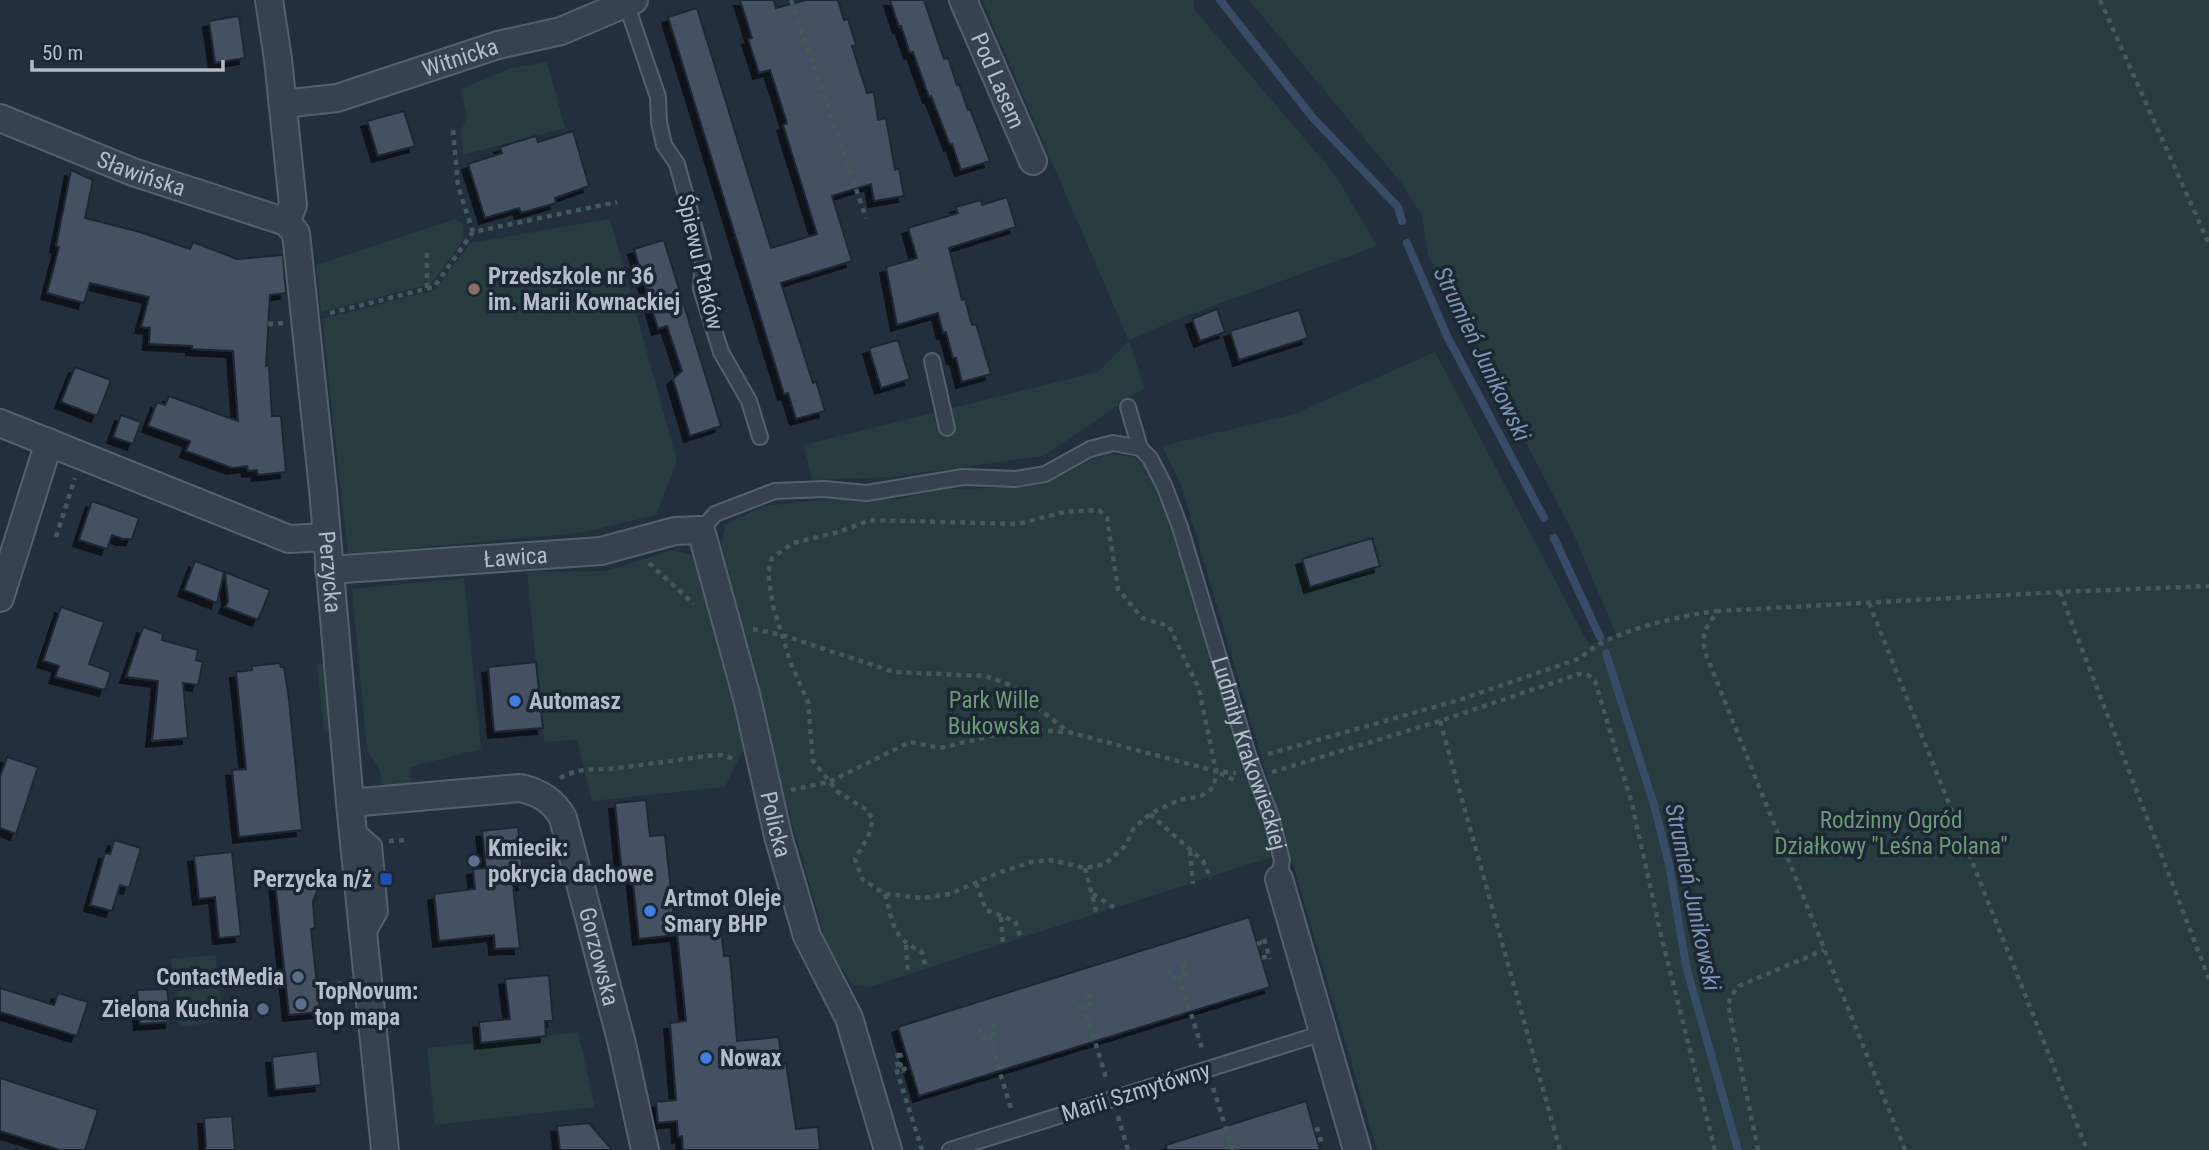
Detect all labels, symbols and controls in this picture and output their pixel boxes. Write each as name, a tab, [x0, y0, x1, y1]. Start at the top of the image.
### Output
scale bar	[32, 28, 222, 72]
street label: Pod Lasem	[965, 29, 1031, 133]
street label: Witnicka	[419, 32, 501, 82]
text: 50 m	[42, 41, 83, 65]
street label: Sławińska	[93, 145, 189, 202]
street label: Śpiewu Ptaków	[671, 191, 730, 332]
water label: Strumień Junikowski	[1428, 262, 1537, 446]
place label: Przedszkole nr 36 im. Marii Kownackiej	[488, 263, 680, 316]
marker: Przedszkole nr 36 im. Marii Kownackiej	[466, 281, 482, 297]
street label: Perzycka	[313, 530, 347, 614]
street label: Ławica	[483, 541, 548, 573]
street label: Ludmiły Krakowieckiej	[1206, 653, 1292, 853]
park label: Park Wille Bukowska	[948, 687, 1040, 740]
place label: Automasz	[529, 688, 621, 715]
marker: Automasz	[507, 693, 523, 709]
street label: Policka	[755, 789, 797, 860]
water label: Strumień Junikowski	[1659, 801, 1727, 994]
park label: Rodzinny Ogród Działkowy "Leśna Polana"	[1774, 807, 2008, 860]
place label: Kmiecik: pokrycia dachowe	[488, 835, 653, 888]
marker: Kmiecik: pokrycia dachowe	[466, 853, 482, 869]
place label: Perzycka n/ż	[253, 866, 372, 893]
marker: Perzycka n/ż	[378, 871, 394, 887]
place label: Artmot Oleje Smary BHP	[664, 885, 781, 938]
marker: Artmot Oleje Smary BHP	[642, 903, 658, 919]
street label: Gorzowska	[573, 904, 625, 1008]
place label: ContactMedia	[156, 964, 284, 991]
marker: ContactMedia	[290, 969, 306, 985]
place label: TopNovum: top mapa	[315, 978, 418, 1031]
place label: Zielona Kuchnia	[102, 996, 249, 1023]
marker: TopNovum: top mapa	[293, 996, 309, 1012]
marker: Zielona Kuchnia	[255, 1001, 271, 1017]
place label: Nowax	[720, 1045, 782, 1072]
marker: Nowax	[698, 1050, 714, 1066]
street label: Marii Szmytówny	[1058, 1056, 1214, 1127]

